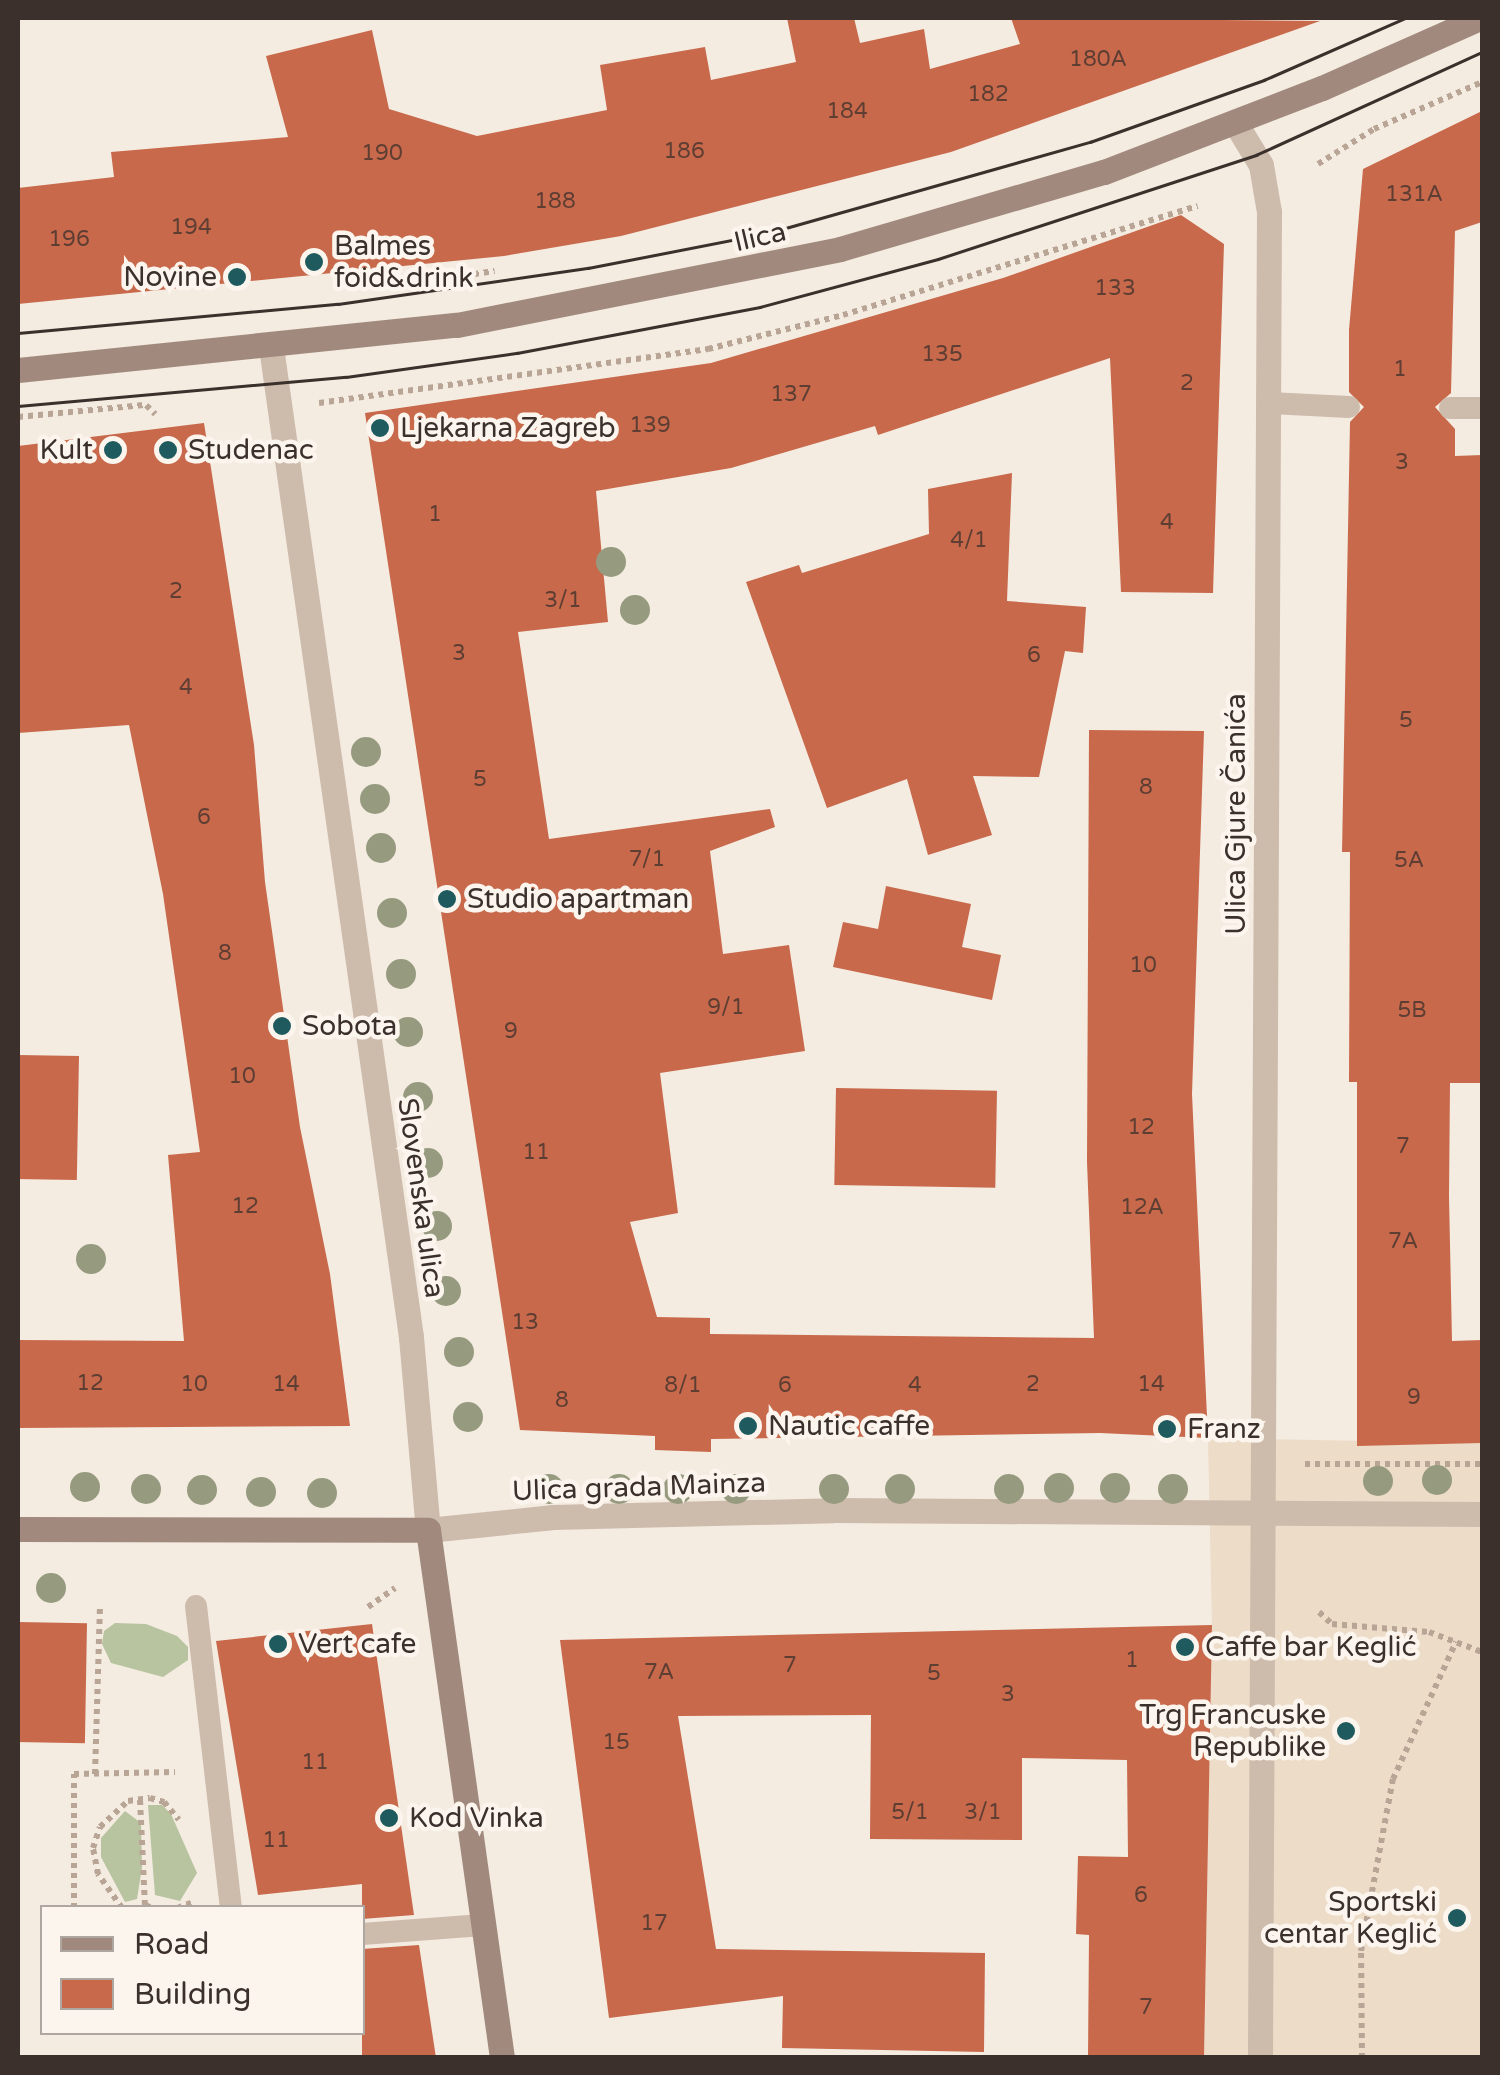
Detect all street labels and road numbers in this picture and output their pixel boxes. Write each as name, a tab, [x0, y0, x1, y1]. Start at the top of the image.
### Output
street label: Ilica	[731, 215, 789, 259]
street label: Ulica Gjure Čanića	[1219, 693, 1253, 935]
street label: Slovenska ulica	[390, 1096, 452, 1300]
street label: Ulica grada Mainza	[511, 1466, 767, 1508]

